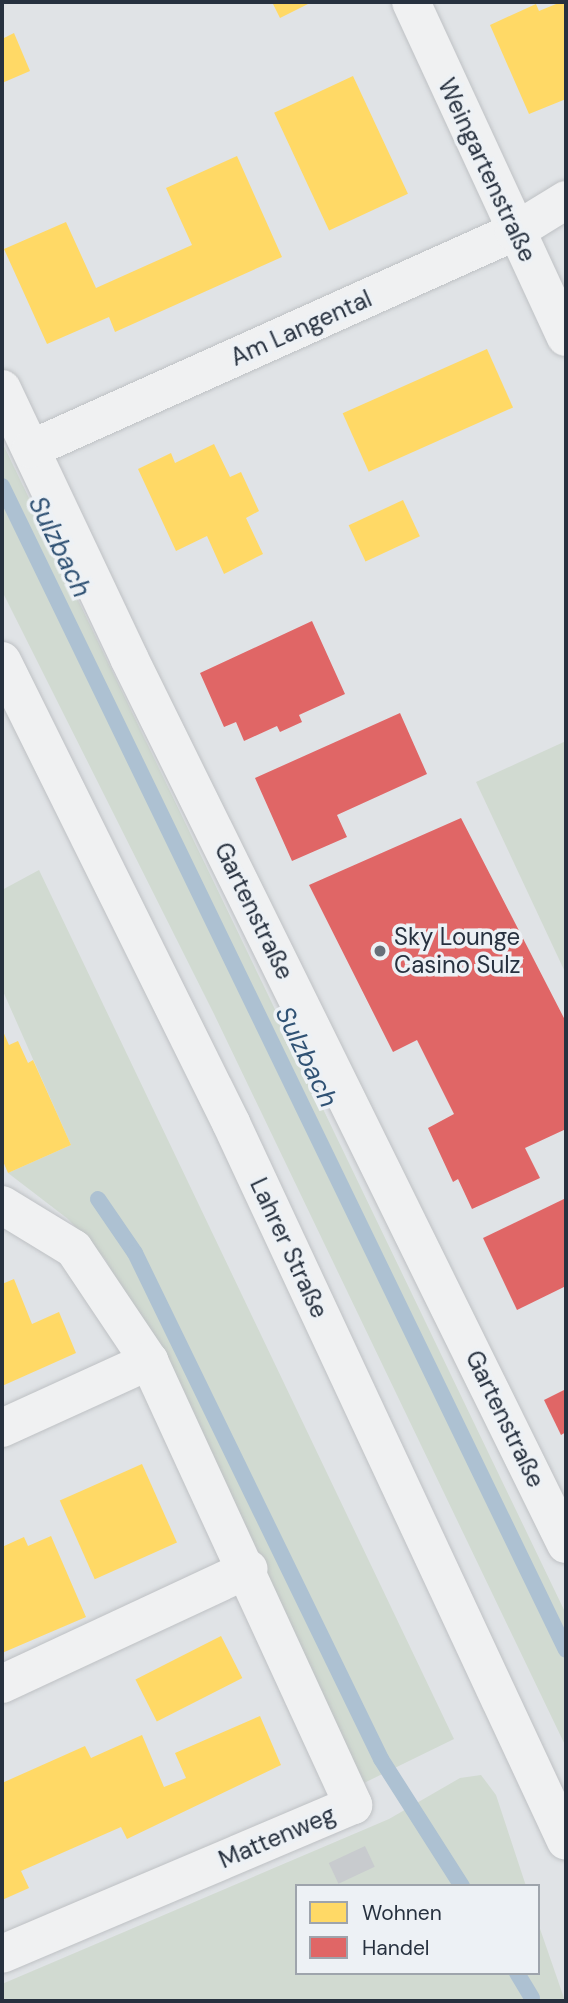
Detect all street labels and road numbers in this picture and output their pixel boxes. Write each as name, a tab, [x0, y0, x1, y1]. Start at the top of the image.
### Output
street label: Weingartenstraße	[432, 74, 542, 266]
street label: Am Langental	[226, 284, 376, 372]
street label: Gartenstraße	[208, 838, 300, 984]
street label: Lahrer Straße	[244, 1173, 334, 1323]
street label: Gartenstraße	[459, 1346, 551, 1492]
street label: Mattenweg	[214, 1800, 340, 1874]

